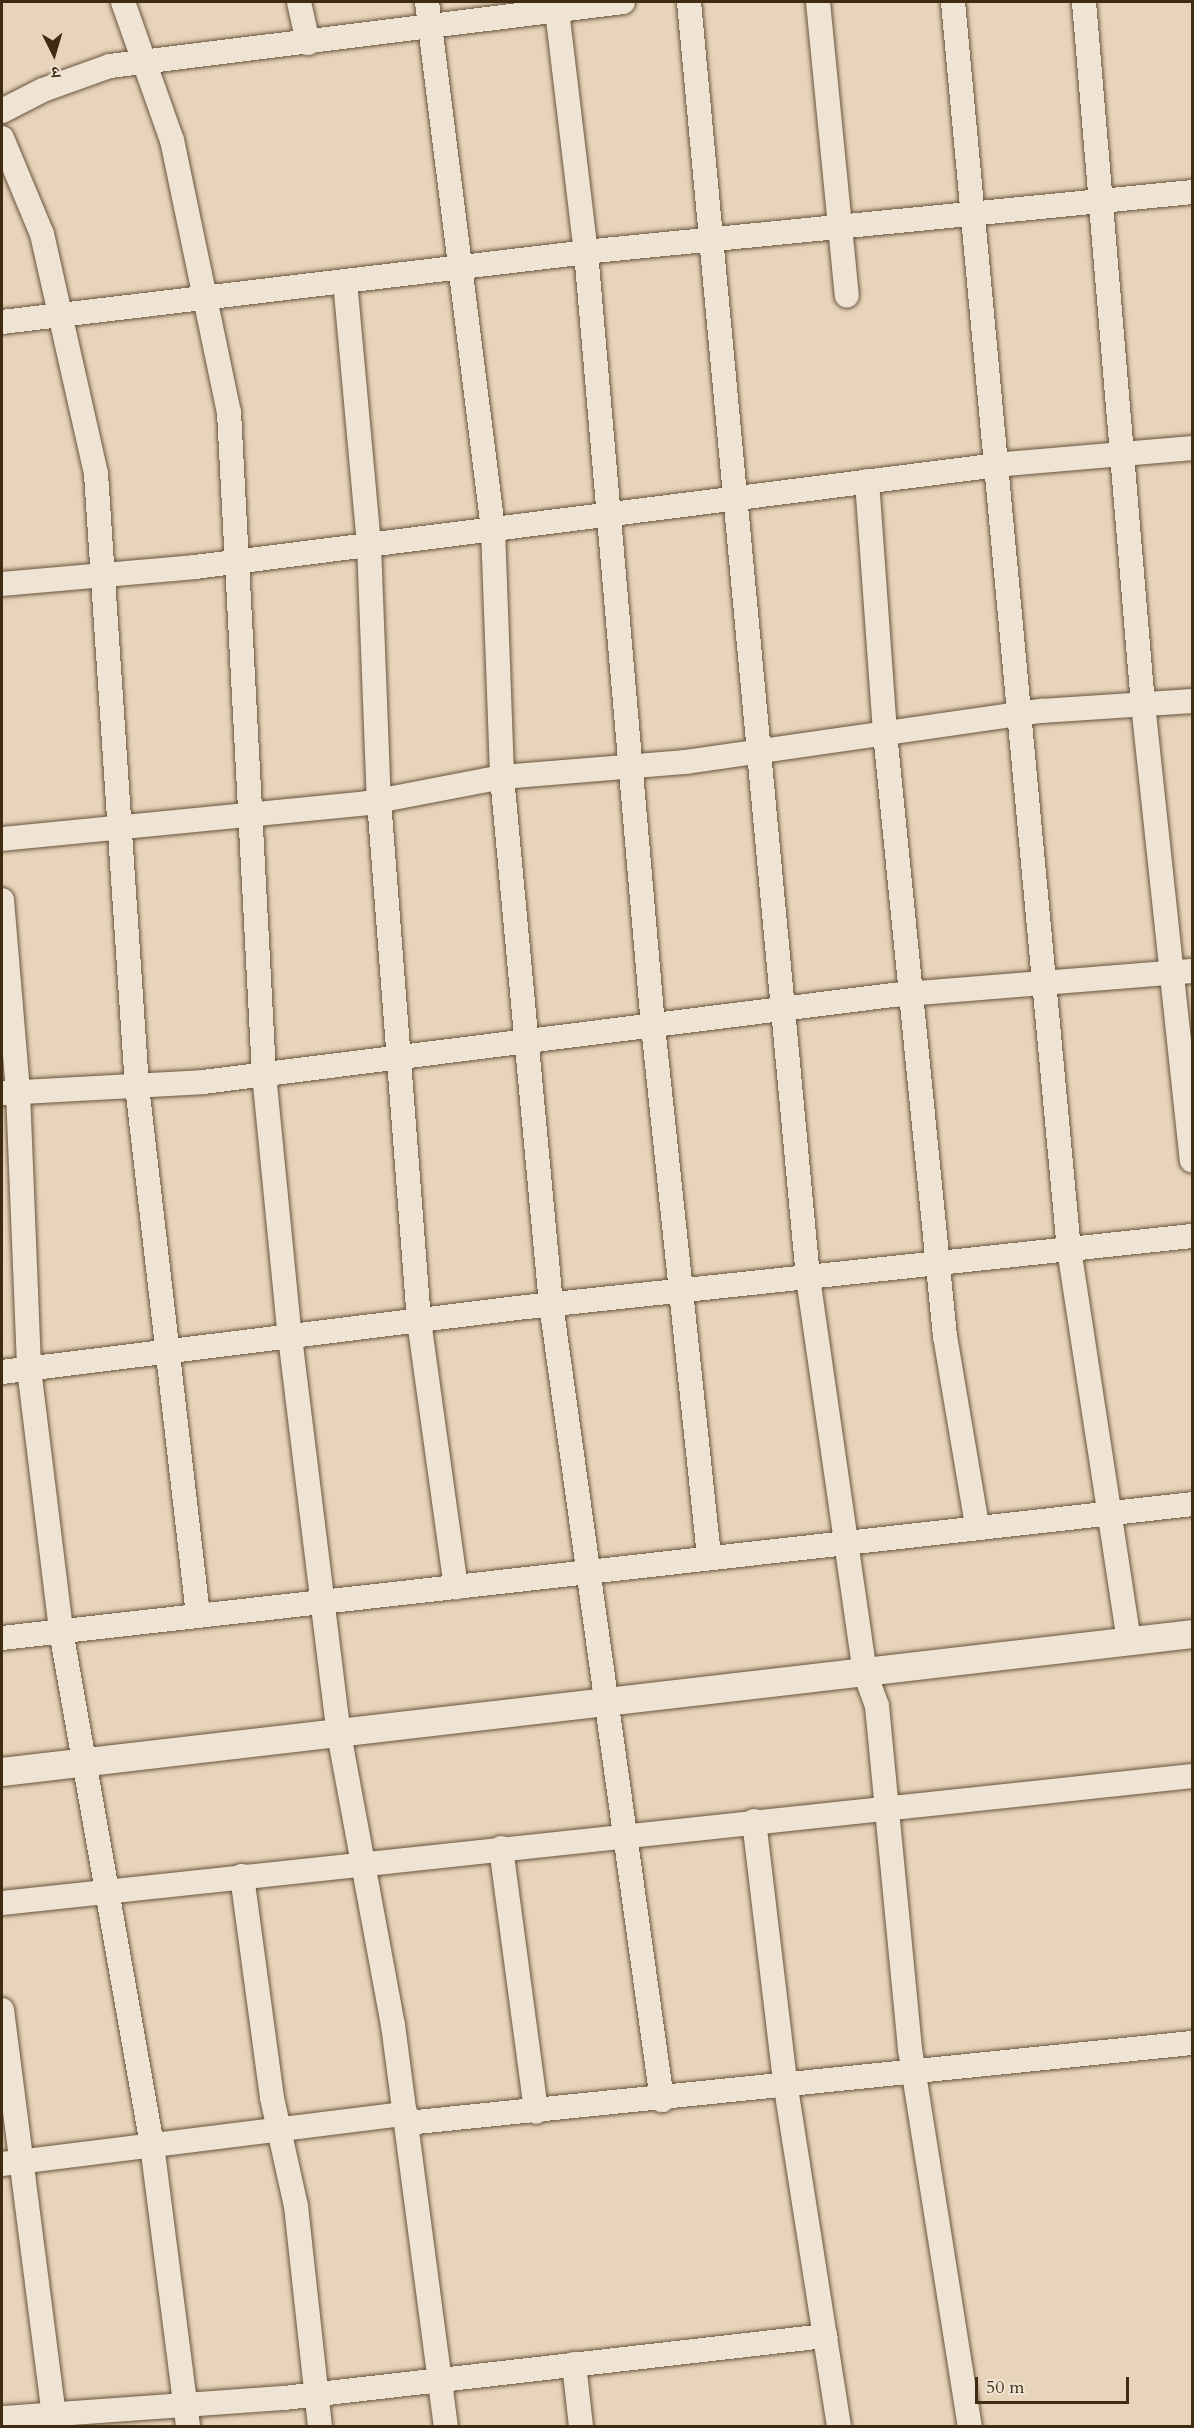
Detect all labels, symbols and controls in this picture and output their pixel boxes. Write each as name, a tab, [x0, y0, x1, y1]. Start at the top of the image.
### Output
north arrow	[24, 24, 84, 84]
text: उ	[51, 61, 61, 83]
scale bar	[978, 2365, 1132, 2403]
text: 50 m	[986, 2375, 1025, 2400]

